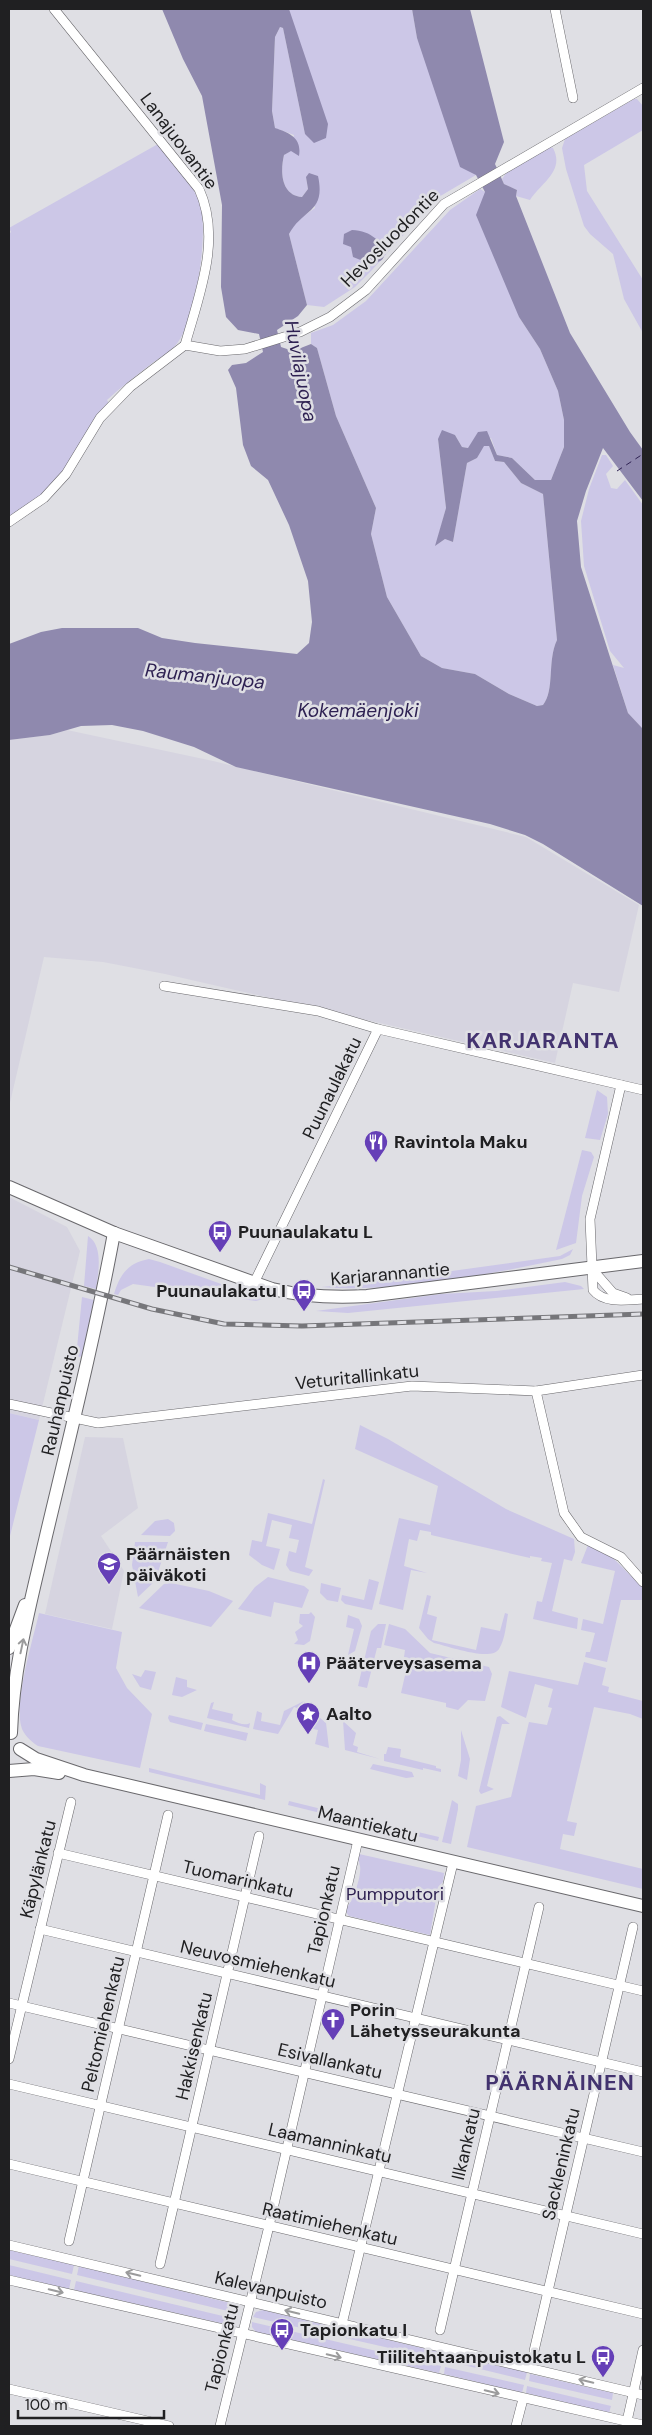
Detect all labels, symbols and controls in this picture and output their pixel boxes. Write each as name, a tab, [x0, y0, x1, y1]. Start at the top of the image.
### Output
street label: Lanajuovantie	[135, 88, 223, 194]
street label: Hevosluodontie	[336, 184, 444, 292]
water label: Huvilajuopa	[279, 318, 323, 424]
water label: Raumanjuopa	[144, 657, 266, 695]
water label: Kokemäenjoki	[297, 698, 419, 723]
district label: KARJARANTA	[466, 1026, 620, 1055]
street label: Puunaulakatu	[297, 1033, 367, 1143]
restaurant icon: Ravintola Maku	[363, 1129, 389, 1163]
place label: Ravintola Maku	[394, 1130, 528, 1154]
bus stop icon: Puunaulakatu L	[207, 1219, 233, 1253]
place label: Puunaulakatu L	[238, 1220, 373, 1244]
street label: Karjarannantie	[329, 1257, 451, 1291]
bus stop icon: Puunaulakatu I	[291, 1278, 317, 1312]
place label: Puunaulakatu I	[156, 1279, 286, 1303]
street label: Rauhanpuisto	[36, 1342, 84, 1458]
street label: Veturitallinkatu	[294, 1359, 420, 1395]
place label: Päärnäisten päiväkoti	[126, 1542, 230, 1587]
school or university icon: Päärnäisten päiväkoti	[96, 1551, 122, 1585]
one-way arrow	[18, 1638, 28, 1654]
hospital icon: Pääterveysasema	[296, 1650, 322, 1684]
place label: Pääterveysasema	[326, 1651, 482, 1675]
place icon: Aalto	[295, 1701, 321, 1735]
place label: Aalto	[326, 1702, 372, 1726]
street label: Maantiekatu	[315, 1800, 421, 1848]
street label: Käpylänkatu	[14, 1817, 62, 1921]
street label: Tuomarinkatu	[180, 1855, 296, 1903]
street label: Tapionkatu	[302, 1863, 346, 1957]
park label: Pumpputori	[346, 1882, 444, 1906]
street label: Neuvosmiehenkatu	[178, 1934, 338, 1994]
street label: Peltomiehenkatu	[76, 1954, 130, 2094]
street label: Hakkisenkatu	[170, 1990, 218, 2102]
place label: Porin Lähetysseurakunta	[350, 1998, 521, 2043]
church icon: Porin Lähetysseurakunta	[320, 2007, 346, 2041]
street label: Esivallankatu	[275, 2037, 385, 2085]
district label: PÄÄRNÄINEN	[485, 2068, 635, 2097]
street label: Sackleninkatu	[536, 2105, 586, 2223]
street label: Ilkankatu	[446, 2106, 486, 2182]
street label: Laamanninkatu	[266, 2117, 394, 2169]
street label: Raatimiehenkatu	[260, 2197, 400, 2251]
street label: Kalevanpuisto	[212, 2265, 330, 2315]
one-way arrow	[126, 2269, 142, 2278]
one-way arrow	[48, 2287, 64, 2296]
street label: Tapionkatu	[199, 2301, 245, 2395]
one-way arrow	[284, 2306, 300, 2316]
bus stop icon: Tapionkatu I	[269, 2317, 295, 2351]
place label: Tapionkatu I	[300, 2318, 407, 2342]
bus stop icon: Tiilitehtaanpuistokatu L	[590, 2344, 616, 2378]
place label: Tiilitehtaanpuistokatu L	[377, 2345, 586, 2369]
one-way arrow	[325, 2352, 341, 2361]
one-way arrow	[578, 2376, 594, 2385]
scale bar	[18, 2388, 164, 2420]
one-way arrow	[484, 2388, 500, 2397]
text: 100 m	[25, 2395, 68, 2415]

